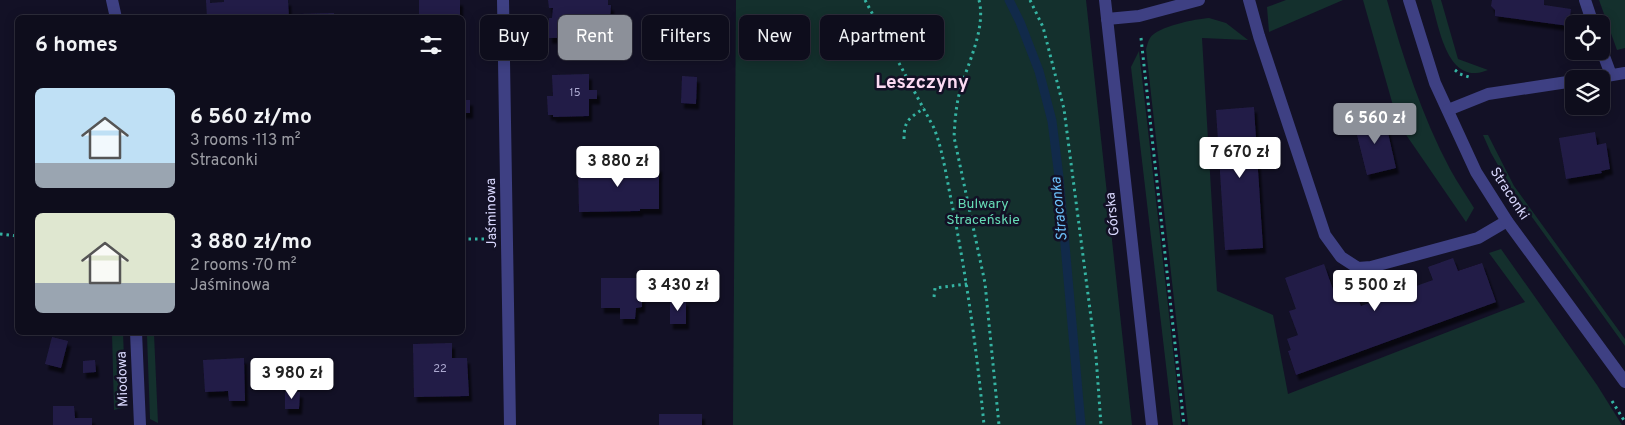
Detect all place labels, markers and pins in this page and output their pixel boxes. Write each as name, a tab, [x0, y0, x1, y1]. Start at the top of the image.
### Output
pin: 6 560 zł	[1323, 102, 1427, 145]
pin: 7 670 zł	[1188, 136, 1292, 179]
pin: 3 880 zł	[566, 146, 670, 188]
pin: 3 430 zł	[626, 270, 730, 312]
pin: 5 500 zł	[1323, 270, 1427, 312]
pin: 3 980 zł	[240, 358, 344, 400]

